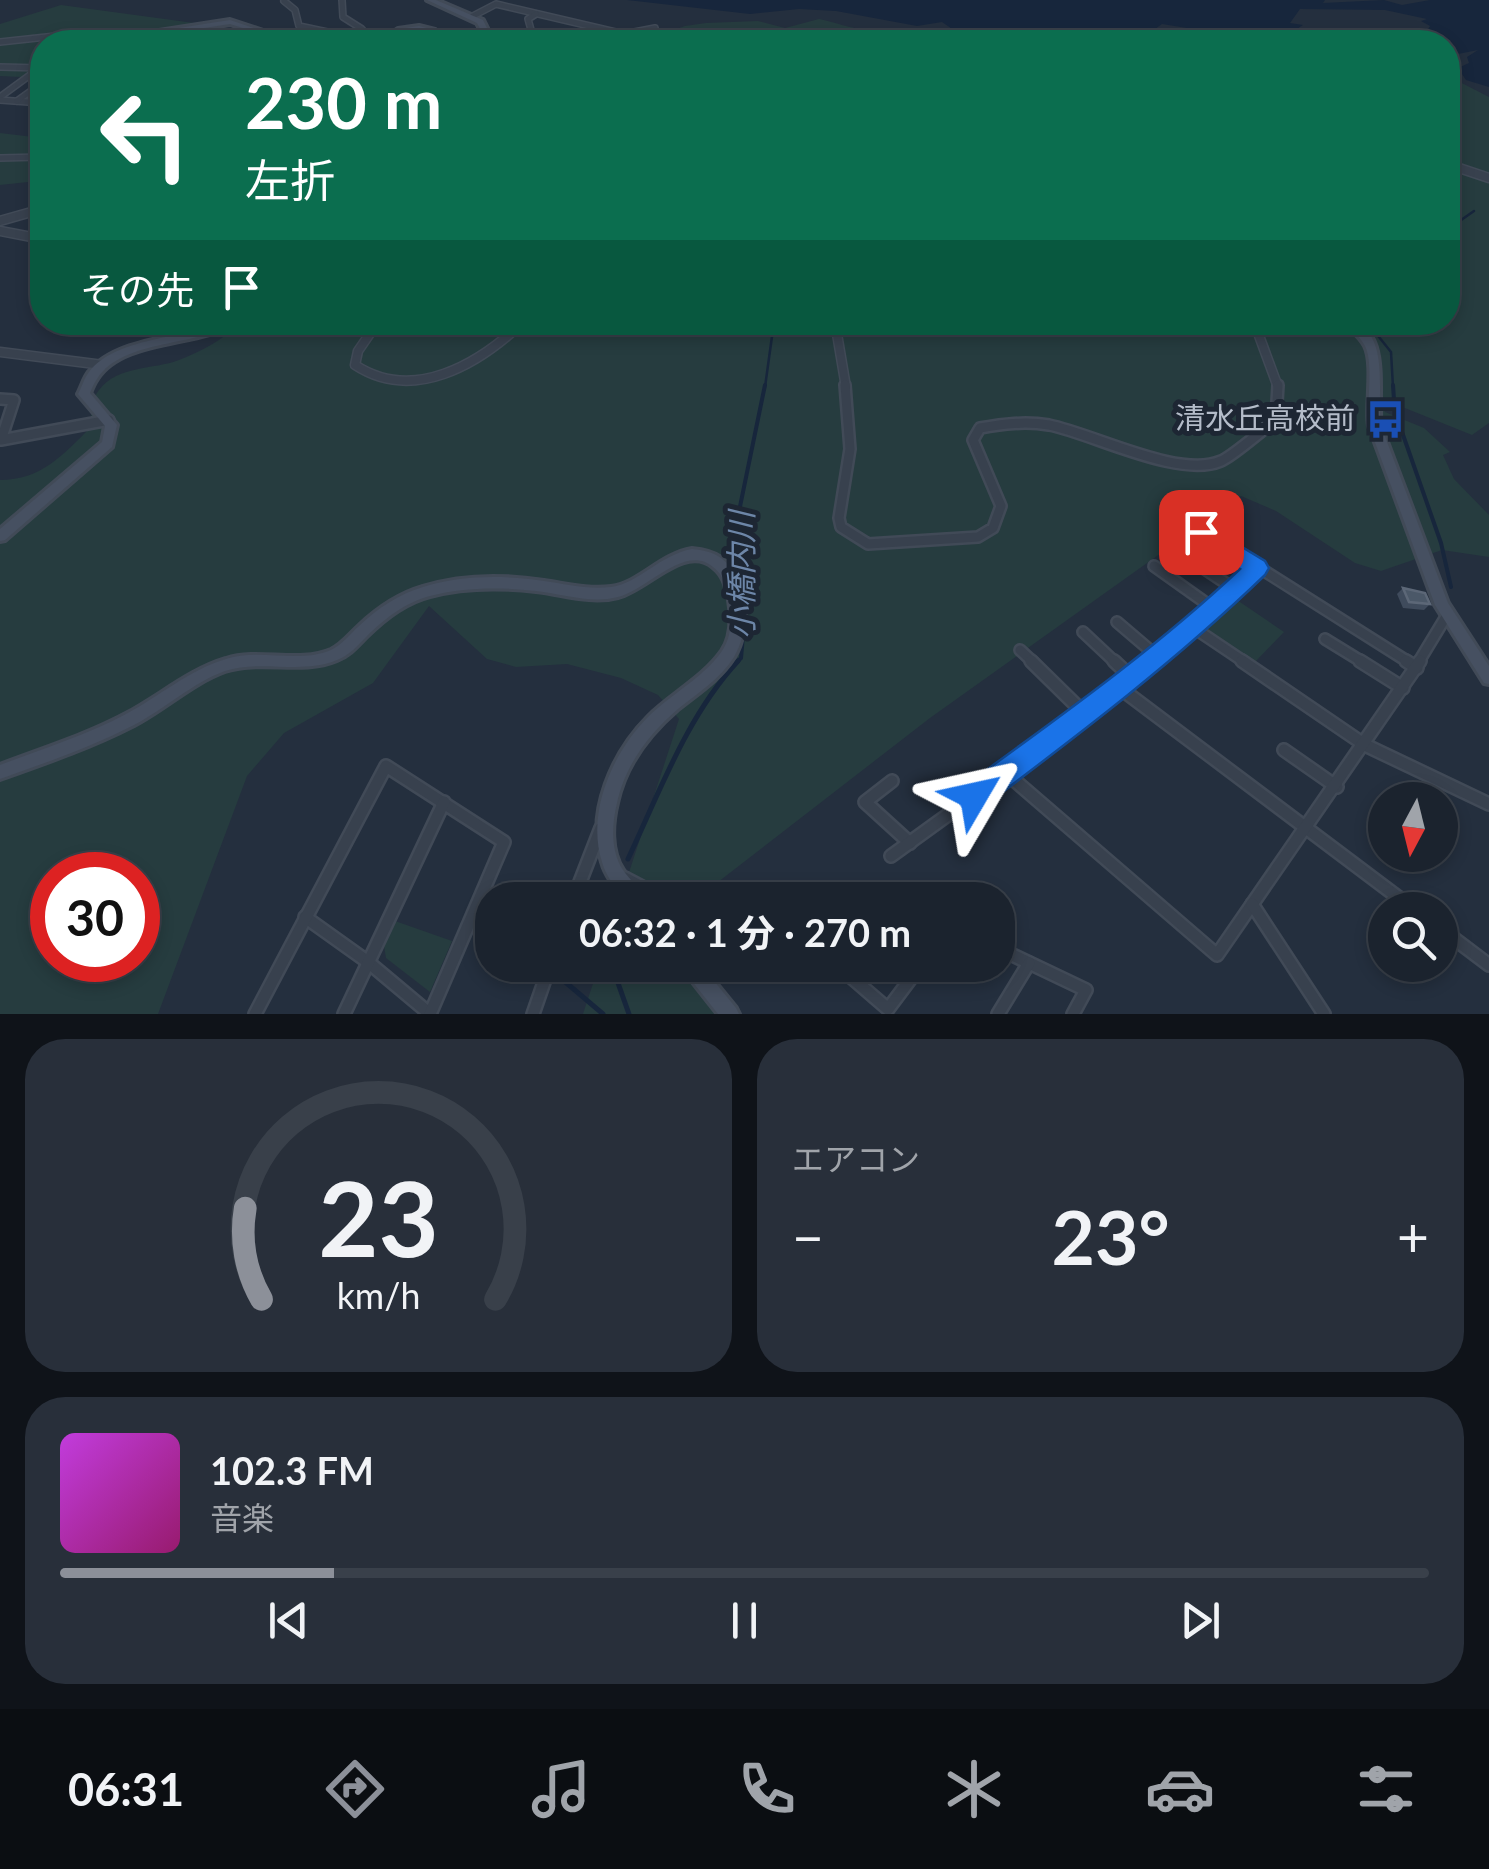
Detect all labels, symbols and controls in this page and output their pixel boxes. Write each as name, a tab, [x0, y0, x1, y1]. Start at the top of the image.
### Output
text: 230 m	[245, 60, 442, 144]
icon: left	[80, 70, 210, 200]
text: 左折	[245, 153, 335, 207]
icon: arrive	[214, 260, 269, 315]
text: その先	[80, 266, 194, 312]
bus stop icon: 清水丘高校前	[1364, 398, 1406, 440]
place label: 清水丘高校前	[1175, 399, 1355, 435]
pin	[1159, 490, 1244, 575]
icon: arrive	[1174, 505, 1229, 560]
water label: 小橋内川	[721, 508, 760, 639]
position arrow	[922, 744, 1026, 848]
north arrow	[1368, 782, 1458, 872]
map controls	[1368, 782, 1458, 982]
speed limit sign: 30	[30, 852, 160, 982]
button: search	[1368, 892, 1458, 982]
text: 06:32 · 1 分 · 270 m	[579, 909, 911, 955]
text: エアコン	[792, 1139, 920, 1178]
text: 23	[318, 1154, 439, 1279]
text: 23°	[1051, 1191, 1170, 1281]
text: −	[792, 1203, 824, 1269]
text: +	[1397, 1203, 1429, 1269]
text: km/h	[337, 1274, 420, 1317]
text: 102.3 FM	[210, 1447, 374, 1493]
text: 音楽	[210, 1498, 274, 1537]
icon: previous	[261, 1593, 316, 1648]
icon: pause	[717, 1593, 772, 1648]
icon: next	[1173, 1593, 1228, 1648]
icon: directions	[320, 1754, 390, 1824]
icon: music	[526, 1754, 596, 1824]
icon: phone	[732, 1754, 802, 1824]
icon: climate	[939, 1754, 1009, 1824]
icon: car	[1145, 1754, 1215, 1824]
icon: filters	[1351, 1754, 1421, 1824]
text: 06:31	[68, 1762, 184, 1816]

